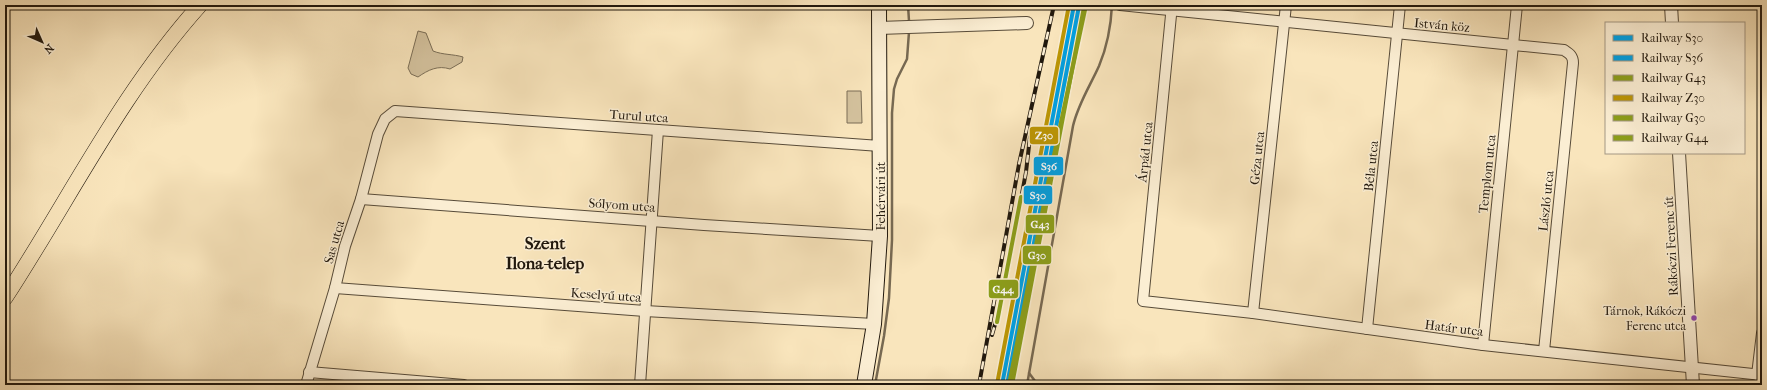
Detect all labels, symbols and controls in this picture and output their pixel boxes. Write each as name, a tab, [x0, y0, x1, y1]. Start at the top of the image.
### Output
street label: István köz	[1413, 15, 1471, 35]
north arrow	[22, 22, 62, 62]
legend	[1605, 22, 1745, 154]
text: Railway S30	[1641, 31, 1703, 45]
text: N	[41, 41, 56, 57]
text: Railway S36	[1641, 51, 1703, 65]
text: Railway G43	[1641, 71, 1706, 85]
text: Railway Z30	[1641, 91, 1705, 105]
street label: Turul utca	[609, 106, 670, 126]
text: Railway G30	[1641, 111, 1705, 125]
street label: Árpád utca	[1134, 120, 1156, 184]
line badge: Z30	[1029, 126, 1059, 145]
text: Z30	[1035, 129, 1053, 142]
street label: Géza utca	[1247, 129, 1267, 186]
text: Railway G44	[1641, 131, 1709, 145]
street label: Templom utca	[1475, 133, 1499, 214]
street label: Béla utca	[1361, 139, 1381, 192]
line badge: S36	[1033, 156, 1064, 176]
text: S36	[1041, 160, 1058, 173]
street label: Fehérvári út	[873, 161, 888, 231]
street label: László utca	[1535, 169, 1557, 232]
line badge: S30	[1023, 185, 1053, 205]
text: S30	[1030, 189, 1046, 202]
street label: Sólyom utca	[588, 195, 657, 215]
street label: Rákóczi Ferenc út	[1661, 195, 1681, 296]
line badge: G43	[1025, 214, 1055, 234]
street label: Sas utca	[321, 218, 348, 265]
text: G43	[1031, 218, 1050, 231]
district label: Szent Ilona-telep	[506, 233, 584, 274]
line badge: G30	[1022, 245, 1052, 265]
text: G30	[1028, 249, 1046, 262]
line badge: G44	[988, 279, 1019, 299]
text: G44	[993, 283, 1014, 296]
street label: Keselyű utca	[570, 285, 643, 305]
place label: Tárnok, Rákóczi Ferenc utca	[1603, 304, 1686, 333]
marker: Tárnok, Rákóczi Ferenc utca	[1689, 313, 1699, 323]
street label: Határ utca	[1424, 317, 1485, 339]

